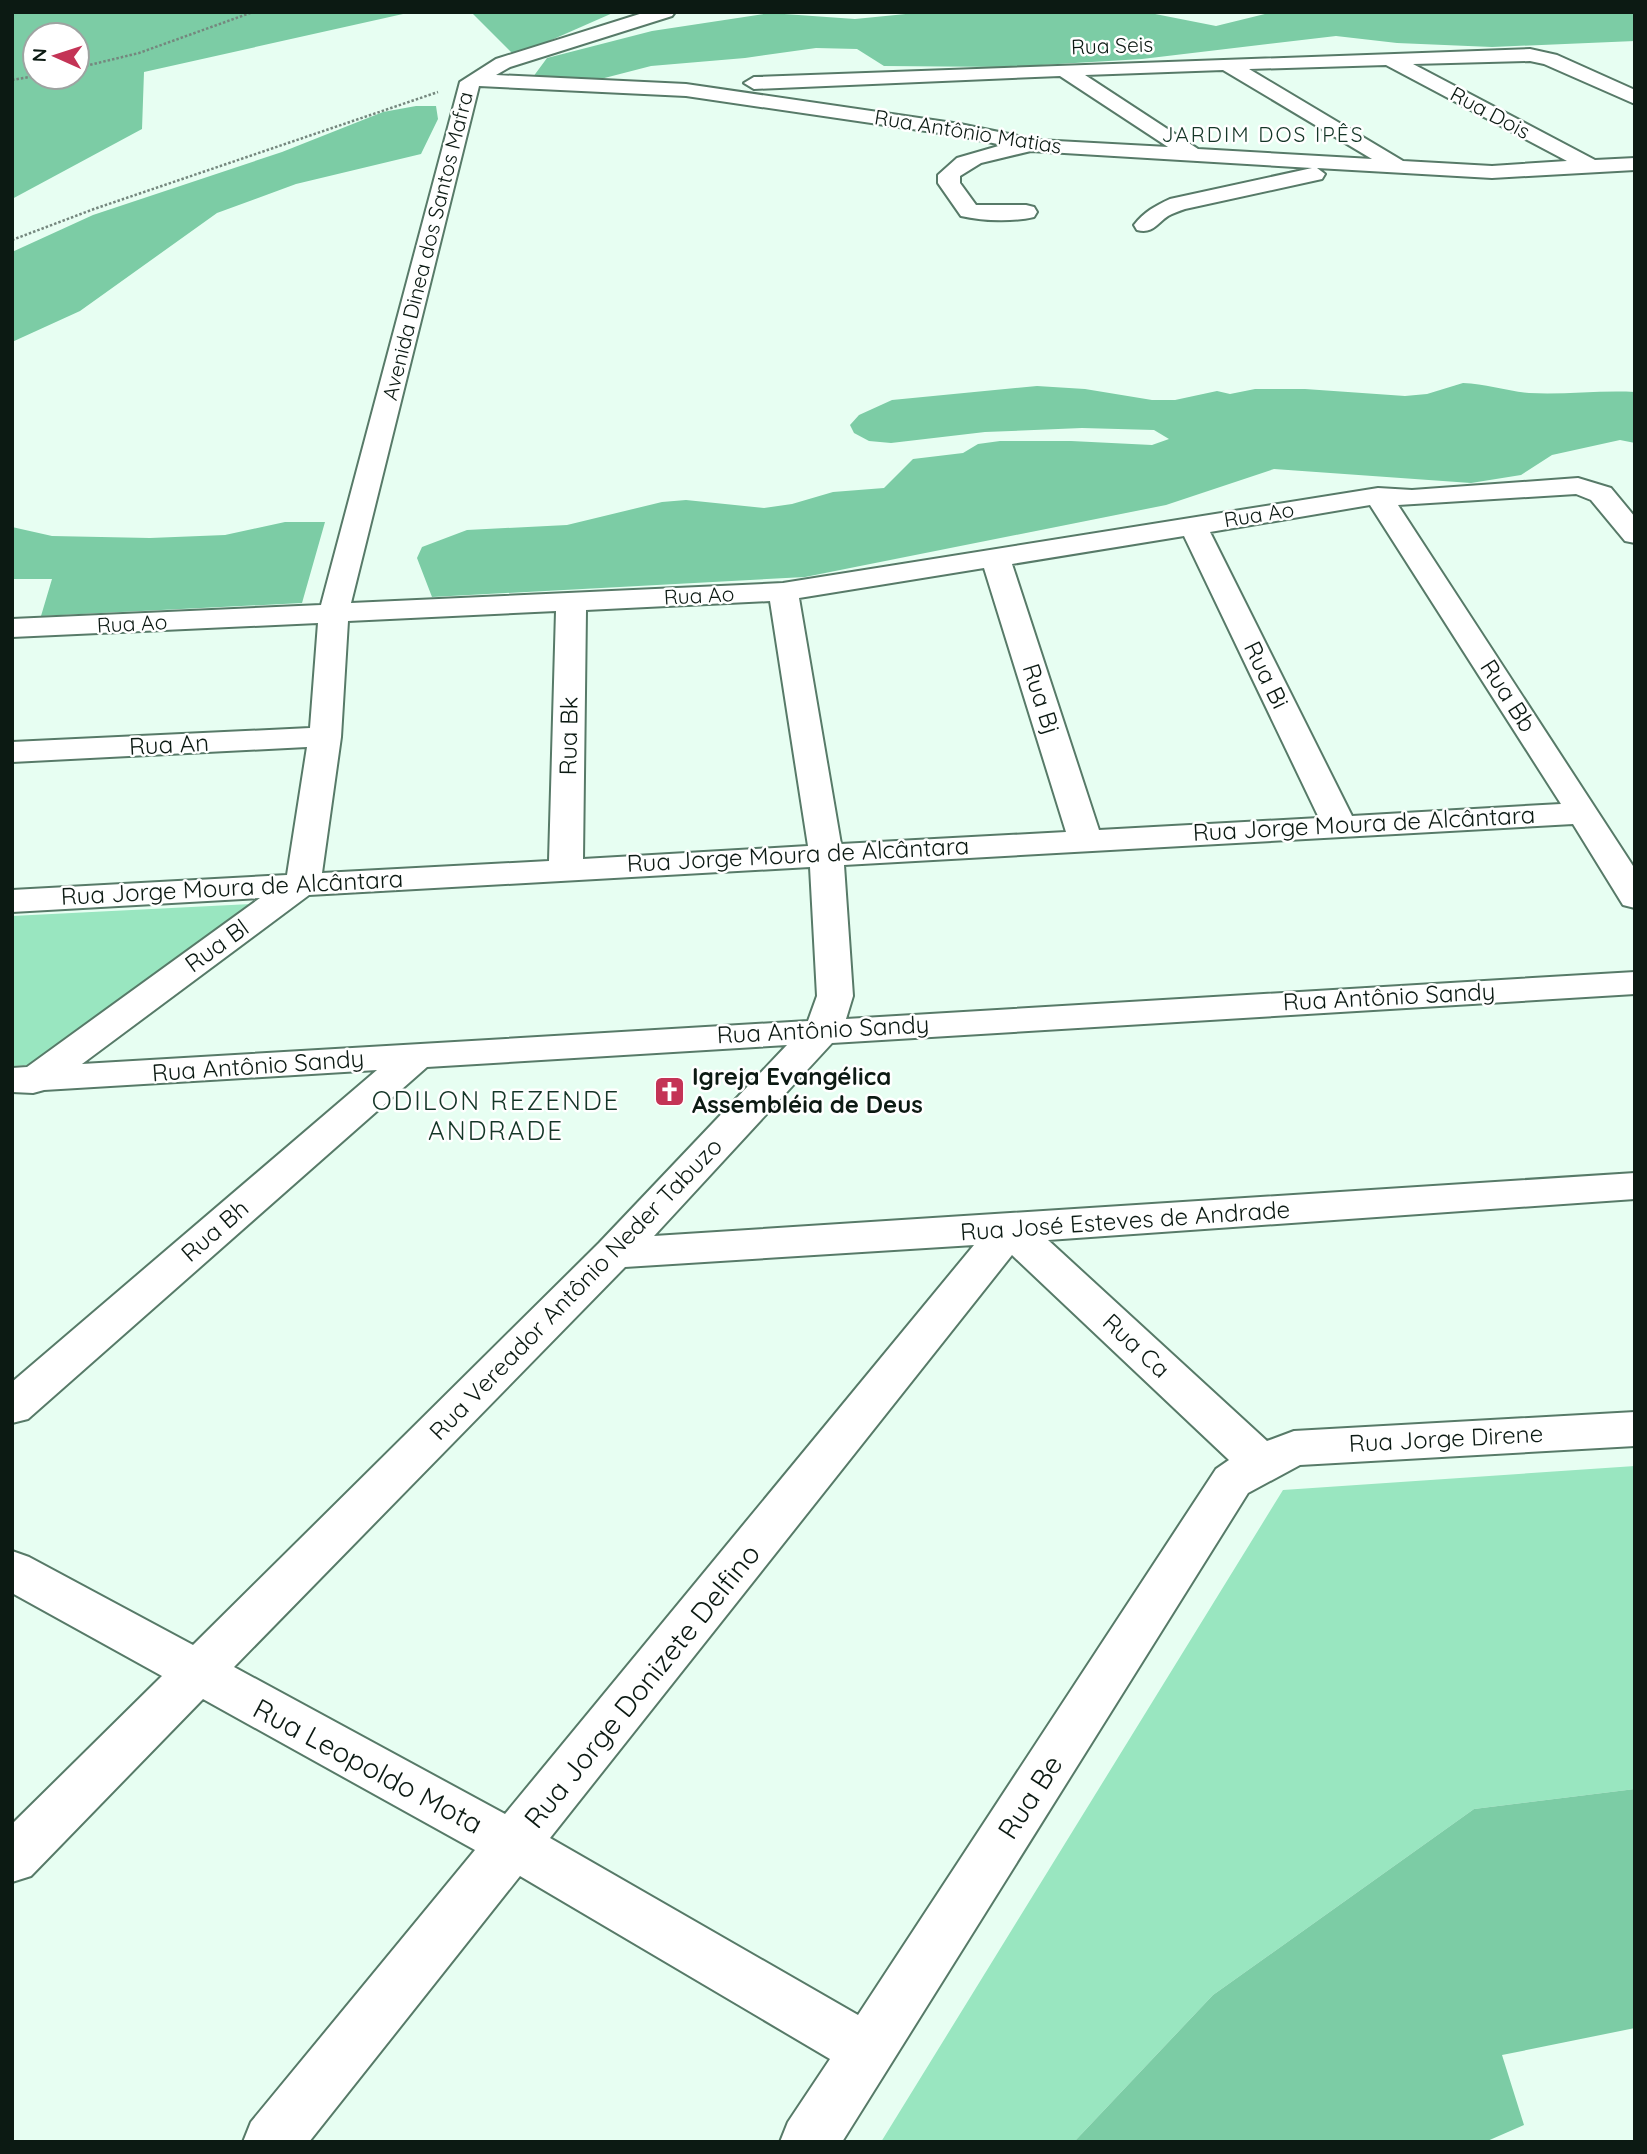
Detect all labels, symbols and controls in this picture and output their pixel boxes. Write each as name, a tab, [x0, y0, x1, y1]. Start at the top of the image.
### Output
north arrow	[21, 21, 91, 91]
street label: Rua Seis	[1070, 31, 1154, 59]
text: N	[27, 48, 51, 63]
street label: Rua Dois	[1446, 80, 1535, 144]
street label: Avenida Dinea dos Santos Mafra	[376, 89, 478, 403]
street label: Rua Antônio Matias	[873, 103, 1064, 159]
district label: JARDIM DOS IPÊS	[1161, 121, 1365, 147]
street label: Rua Ao	[1222, 496, 1296, 532]
street label: Rua Ao	[663, 580, 735, 610]
street label: Rua Ao	[96, 608, 168, 638]
street label: Rua Bi	[1238, 636, 1296, 713]
street label: Rua Bb	[1474, 653, 1543, 737]
street label: Rua Bj	[1016, 659, 1067, 738]
street label: Rua Bk	[552, 696, 584, 776]
street label: Rua An	[128, 727, 210, 761]
street label: Rua Jorge Moura de Alcântara	[1192, 799, 1536, 847]
street label: Rua Jorge Moura de Alcântara	[626, 830, 970, 878]
street label: Rua Jorge Moura de Alcântara	[60, 863, 404, 911]
street label: Rua Bl	[179, 912, 254, 978]
street label: Rua Antônio Sandy	[1282, 975, 1496, 1017]
street label: Rua Antônio Sandy	[716, 1008, 930, 1050]
street label: Rua Antônio Sandy	[151, 1043, 365, 1087]
place label: Igreja Evangélica Assembléia de Deus	[692, 1061, 923, 1119]
church icon: Igreja Evangélica Assembléia de Deus	[652, 1074, 686, 1108]
district label: ODILON REZENDE ANDRADE	[372, 1084, 620, 1147]
street label: Rua Vereador Antônio Neder Tabuzo	[422, 1131, 728, 1446]
street label: Rua Bh	[174, 1193, 254, 1268]
street label: Rua José Esteves de Andrade	[959, 1194, 1291, 1246]
street label: Rua Ca	[1097, 1307, 1176, 1384]
street label: Rua Jorge Direne	[1348, 1418, 1544, 1458]
street label: Rua Jorge Donizete Delfino	[516, 1536, 767, 1835]
street label: Rua Leopoldo Mota	[248, 1690, 489, 1841]
street label: Rua Be	[990, 1748, 1070, 1845]

